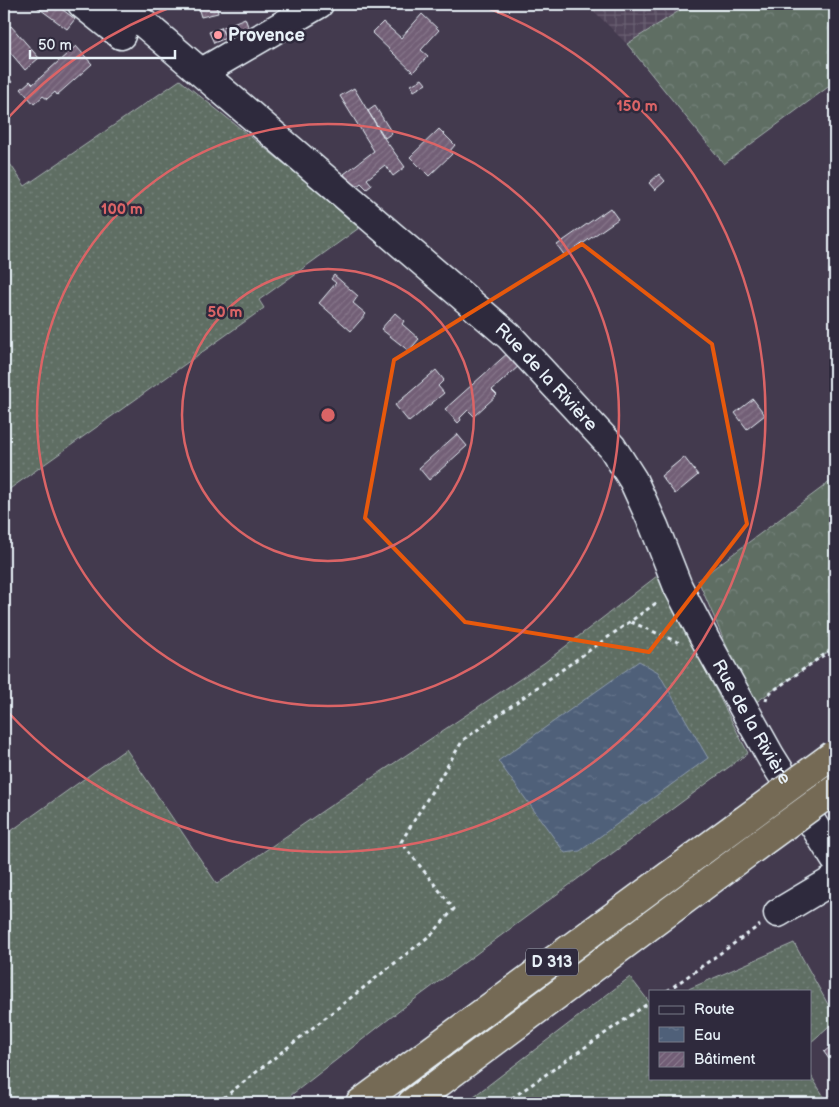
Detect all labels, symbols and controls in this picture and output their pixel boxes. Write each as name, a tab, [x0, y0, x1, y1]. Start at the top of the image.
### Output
place label: Provence	[228, 25, 305, 46]
scale bar	[30, 28, 175, 60]
marker: Provence	[212, 29, 224, 41]
text: 50 m	[38, 36, 72, 55]
text: 150 m	[616, 97, 658, 116]
text: 100 m	[101, 200, 143, 219]
text: 50 m	[208, 303, 243, 322]
street label: Rue de la Rivière	[491, 318, 602, 435]
centre of rings	[319, 406, 337, 424]
street label: Rue de la Rivière	[708, 656, 796, 788]
road number: D 313	[526, 949, 578, 976]
legend	[649, 990, 812, 1080]
text: Route	[694, 1000, 735, 1019]
text: Eau	[694, 1026, 721, 1045]
text: Bâtiment	[694, 1050, 756, 1069]

